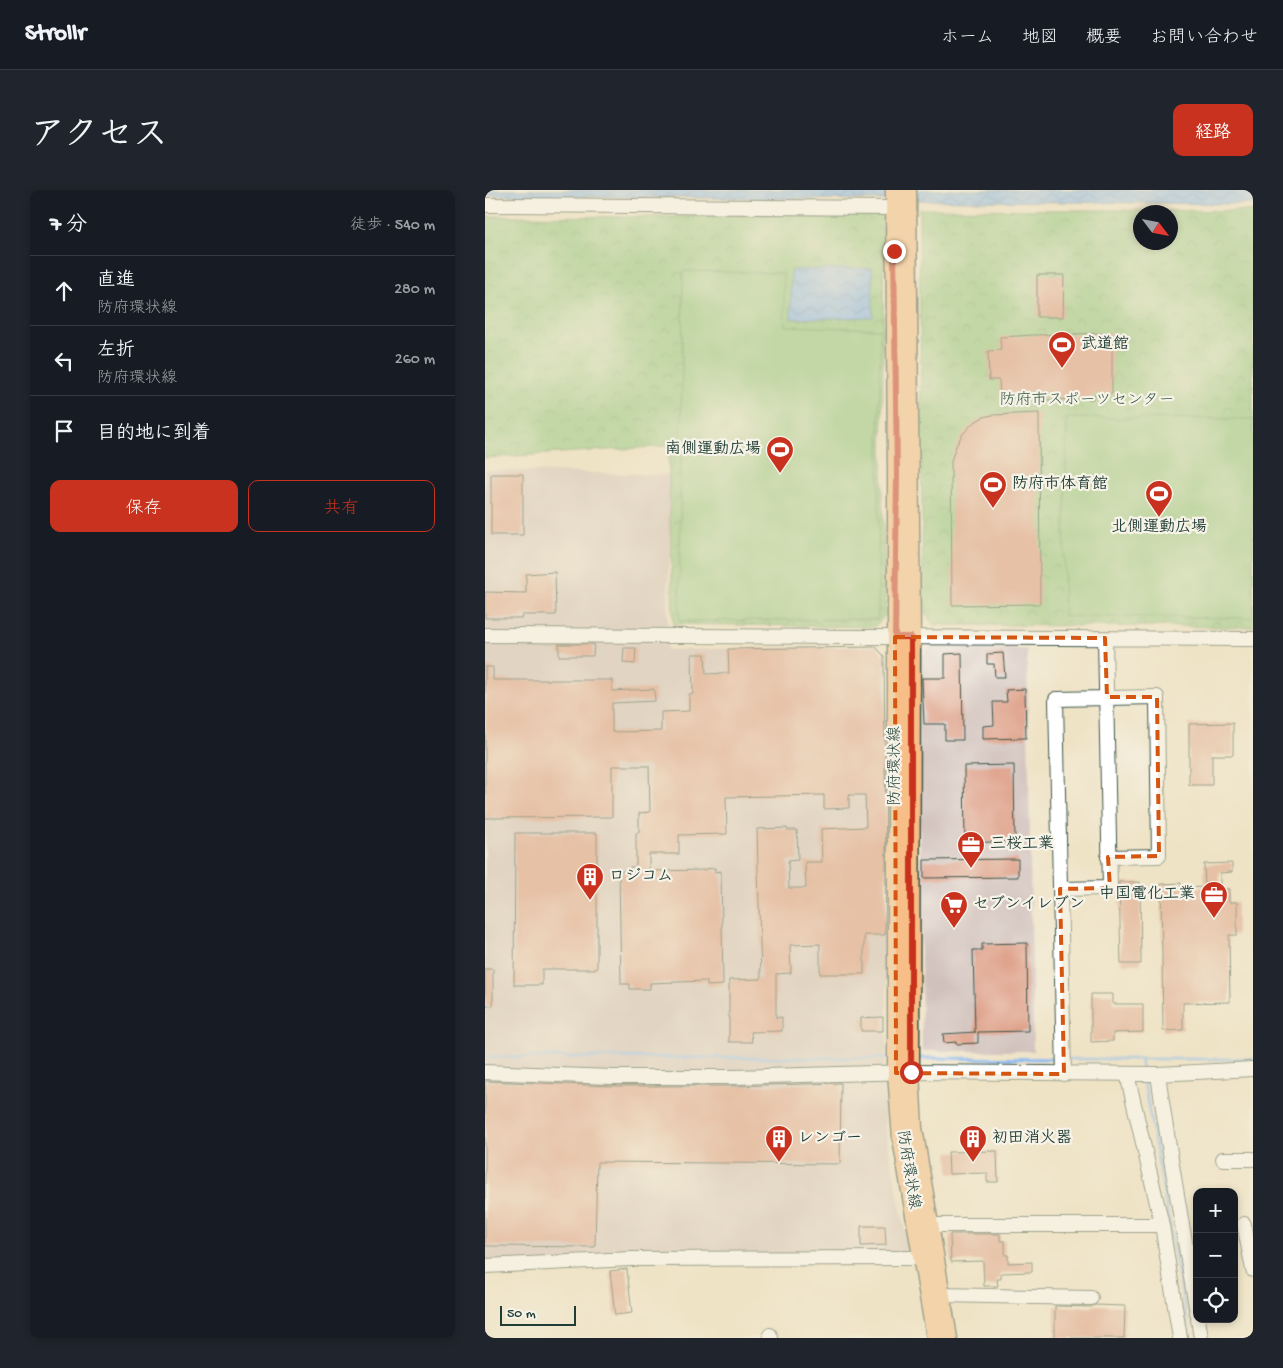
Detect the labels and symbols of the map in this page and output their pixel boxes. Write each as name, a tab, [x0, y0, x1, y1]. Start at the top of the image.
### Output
north arrow	[1133, 205, 1178, 250]
route end	[883, 240, 906, 263]
sports icon: 武道館	[1047, 330, 1077, 369]
place label: 武道館	[1081, 335, 1129, 355]
park label: 防府市スポーツセンター	[999, 391, 1175, 411]
sports icon: 南側運動広場	[765, 435, 795, 474]
place label: 南側運動広場	[665, 439, 761, 460]
sports icon: 防府市体育館	[978, 470, 1008, 509]
place label: 防府市体育館	[1012, 474, 1108, 495]
sports icon: 北側運動広場	[1144, 479, 1174, 518]
place label: 北側運動広場	[1111, 517, 1207, 538]
street label: 防府環状線	[885, 726, 906, 806]
office icon: 三桜工業	[956, 830, 986, 869]
place label: 三桜工業	[990, 834, 1054, 855]
building icon: ロジコム	[575, 862, 605, 901]
place label: ロジコム	[609, 867, 673, 887]
office icon: 中国電化工業	[1199, 880, 1229, 919]
place label: 中国電化工業	[1099, 884, 1195, 905]
supermarket icon: セブンイレブン	[939, 890, 969, 929]
place label: セブンイレブン	[973, 895, 1085, 915]
route start	[900, 1061, 923, 1084]
building icon: レンゴー	[764, 1124, 794, 1163]
building icon: 初田消火器	[958, 1124, 988, 1163]
place label: 初田消火器	[992, 1128, 1072, 1149]
street label: 防府環状線	[891, 1129, 925, 1211]
place label: レンゴー	[798, 1130, 862, 1149]
scale bar	[500, 1303, 576, 1326]

